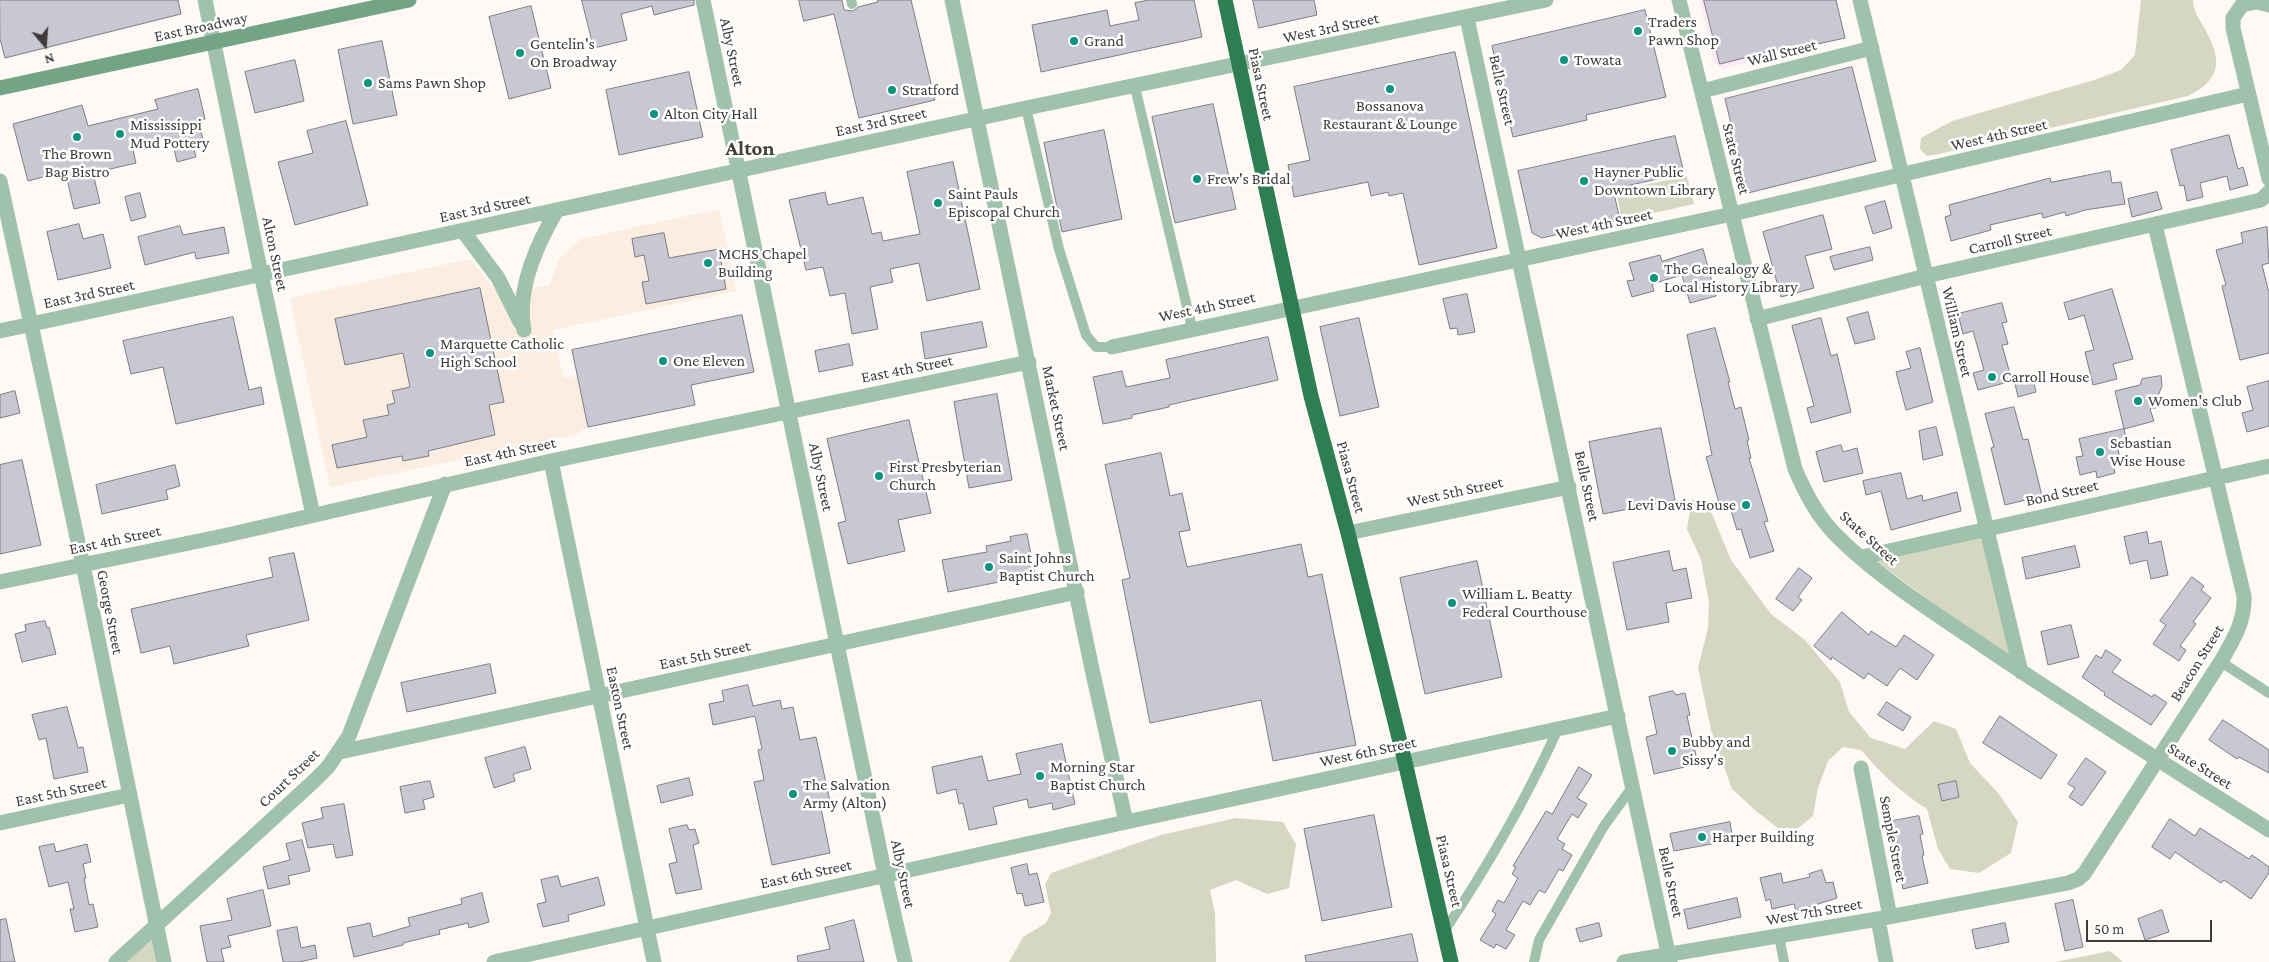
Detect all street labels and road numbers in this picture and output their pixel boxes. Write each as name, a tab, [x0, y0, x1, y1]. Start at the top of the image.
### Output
street label: East Broadway	[153, 8, 249, 46]
street label: West 3rd Street	[1281, 8, 1381, 48]
street label: Alby Street	[715, 16, 749, 88]
street label: Wall Street	[1746, 35, 1818, 71]
street label: Piasa Street	[1244, 46, 1278, 122]
street label: Belle Street	[1485, 53, 1519, 127]
street label: East 3rd Street	[834, 103, 928, 141]
street label: West 4th Street	[1949, 115, 2049, 155]
street label: State Street	[1718, 121, 1754, 197]
street label: East 3rd Street	[438, 189, 532, 227]
street label: West 4th Street	[1554, 204, 1654, 244]
street label: Alton Street	[258, 215, 292, 293]
street label: Carroll Street	[1967, 221, 2053, 259]
street label: East 3rd Street	[42, 275, 136, 313]
street label: William Street	[1937, 285, 1977, 379]
street label: West 4th Street	[1157, 287, 1257, 327]
street label: East 4th Street	[859, 351, 955, 387]
street label: Market Street	[1038, 364, 1074, 452]
street label: East 4th Street	[462, 433, 558, 471]
street label: Piasa Street	[1332, 439, 1370, 515]
street label: Alby Street	[804, 441, 838, 513]
street label: Belle Street	[1570, 449, 1604, 523]
street label: West 5th Street	[1405, 472, 1505, 512]
street label: Bond Street	[2024, 475, 2100, 511]
street label: State Street	[1836, 507, 1902, 569]
street label: East 4th Street	[67, 521, 163, 559]
street label: George Street	[92, 568, 128, 656]
street label: Beacon Street	[2166, 621, 2228, 705]
street label: East 5th Street	[658, 636, 752, 674]
street label: Easton Street	[602, 665, 638, 751]
street label: West 6th Street	[1318, 732, 1418, 772]
street label: State Street	[2164, 739, 2236, 793]
street label: Court Street	[255, 744, 323, 812]
street label: East 5th Street	[14, 773, 108, 811]
street label: Semple Street	[1875, 794, 1911, 884]
street label: Piasa Street	[1431, 833, 1467, 909]
street label: Alby Street	[886, 838, 920, 910]
street label: Belle Street	[1654, 845, 1688, 919]
street label: East 6th Street	[758, 855, 854, 893]
street label: West 7th Street	[1764, 894, 1864, 930]

